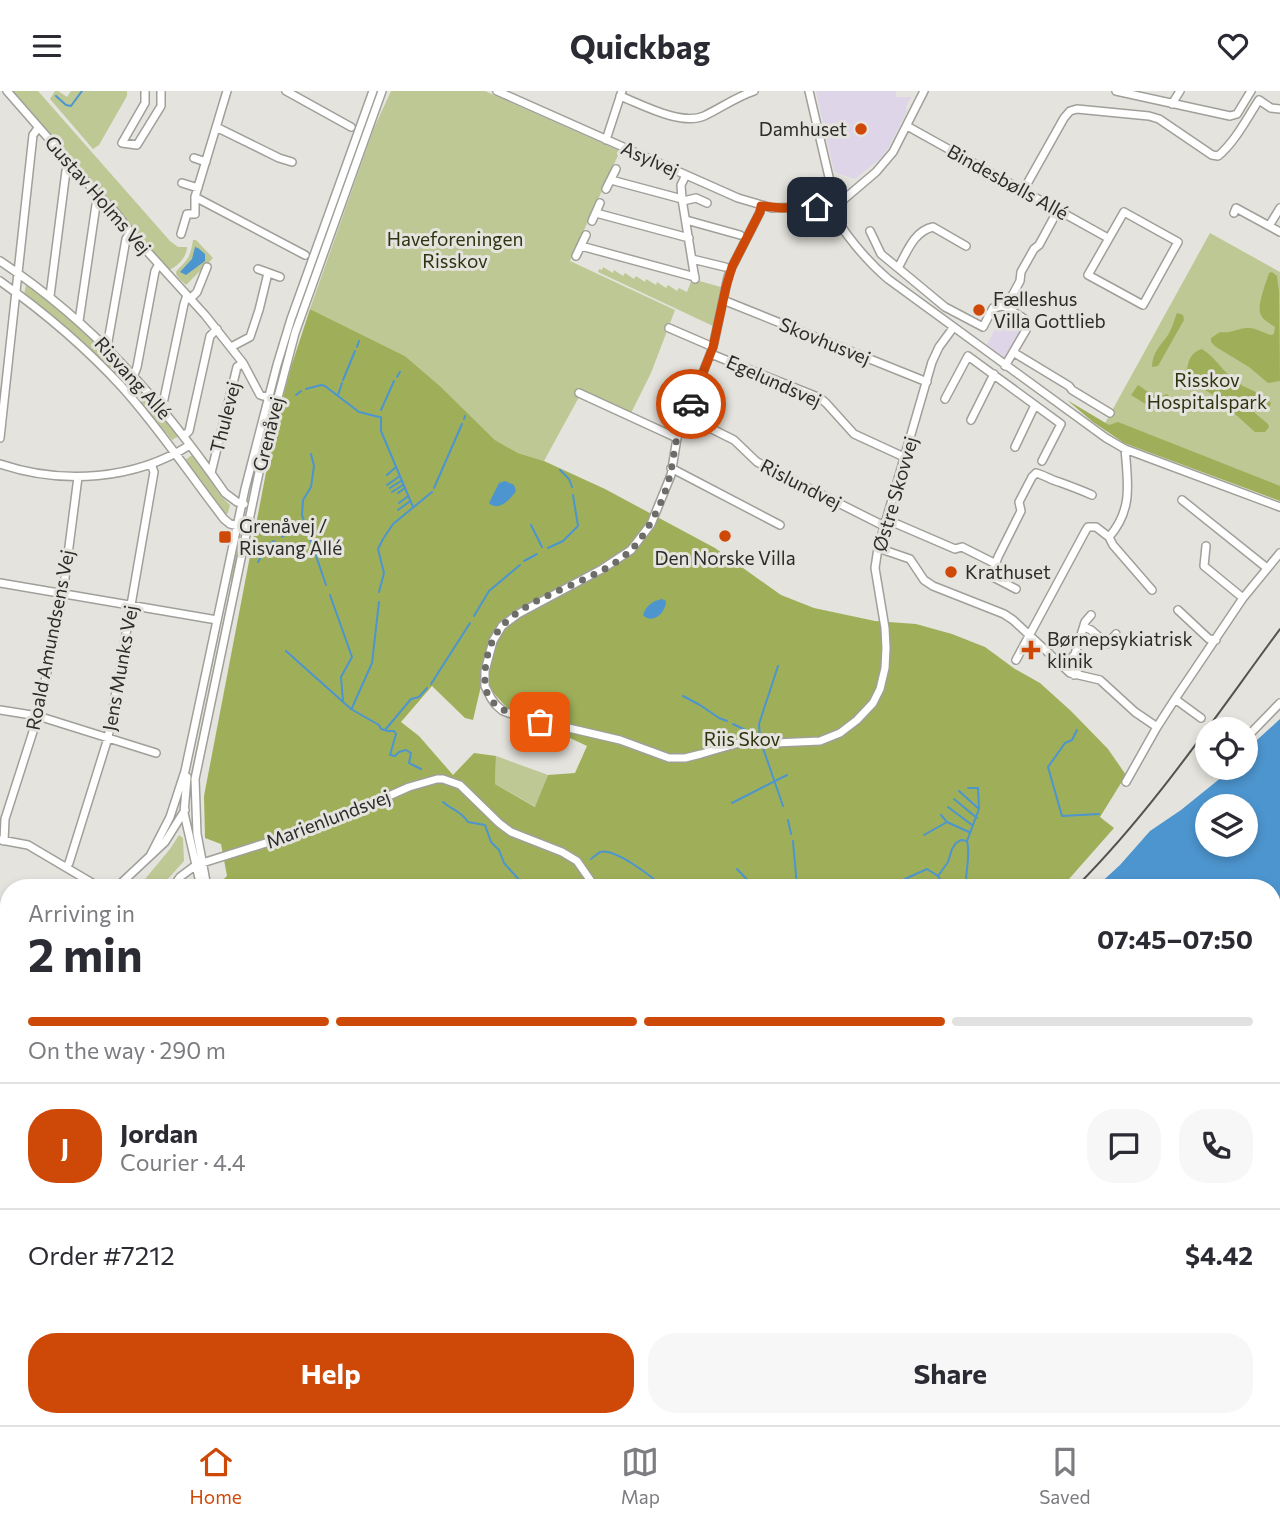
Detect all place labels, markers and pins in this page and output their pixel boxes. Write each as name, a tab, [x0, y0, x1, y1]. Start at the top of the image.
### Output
place label: Damhuset	[759, 117, 847, 140]
marker: Damhuset	[853, 121, 869, 137]
pin	[787, 177, 847, 237]
place label: Fælleshus Villa Gottlieb	[993, 287, 1106, 332]
marker: Fælleshus Villa Gottlieb	[971, 302, 987, 318]
place label: Grenåvej / Risvang Allé	[239, 514, 342, 559]
marker: Den Norske Villa	[717, 528, 733, 544]
marker: Grenåvej / Risvang Allé	[217, 529, 233, 545]
place label: Den Norske Villa	[654, 546, 796, 569]
place label: Krathuset	[965, 560, 1051, 583]
marker: Krathuset	[943, 564, 959, 580]
place label: Børnepsykiatrisk klinik	[1047, 627, 1193, 672]
marker: Børnepsykiatrisk klinik	[1021, 640, 1041, 660]
pin	[510, 692, 570, 752]

